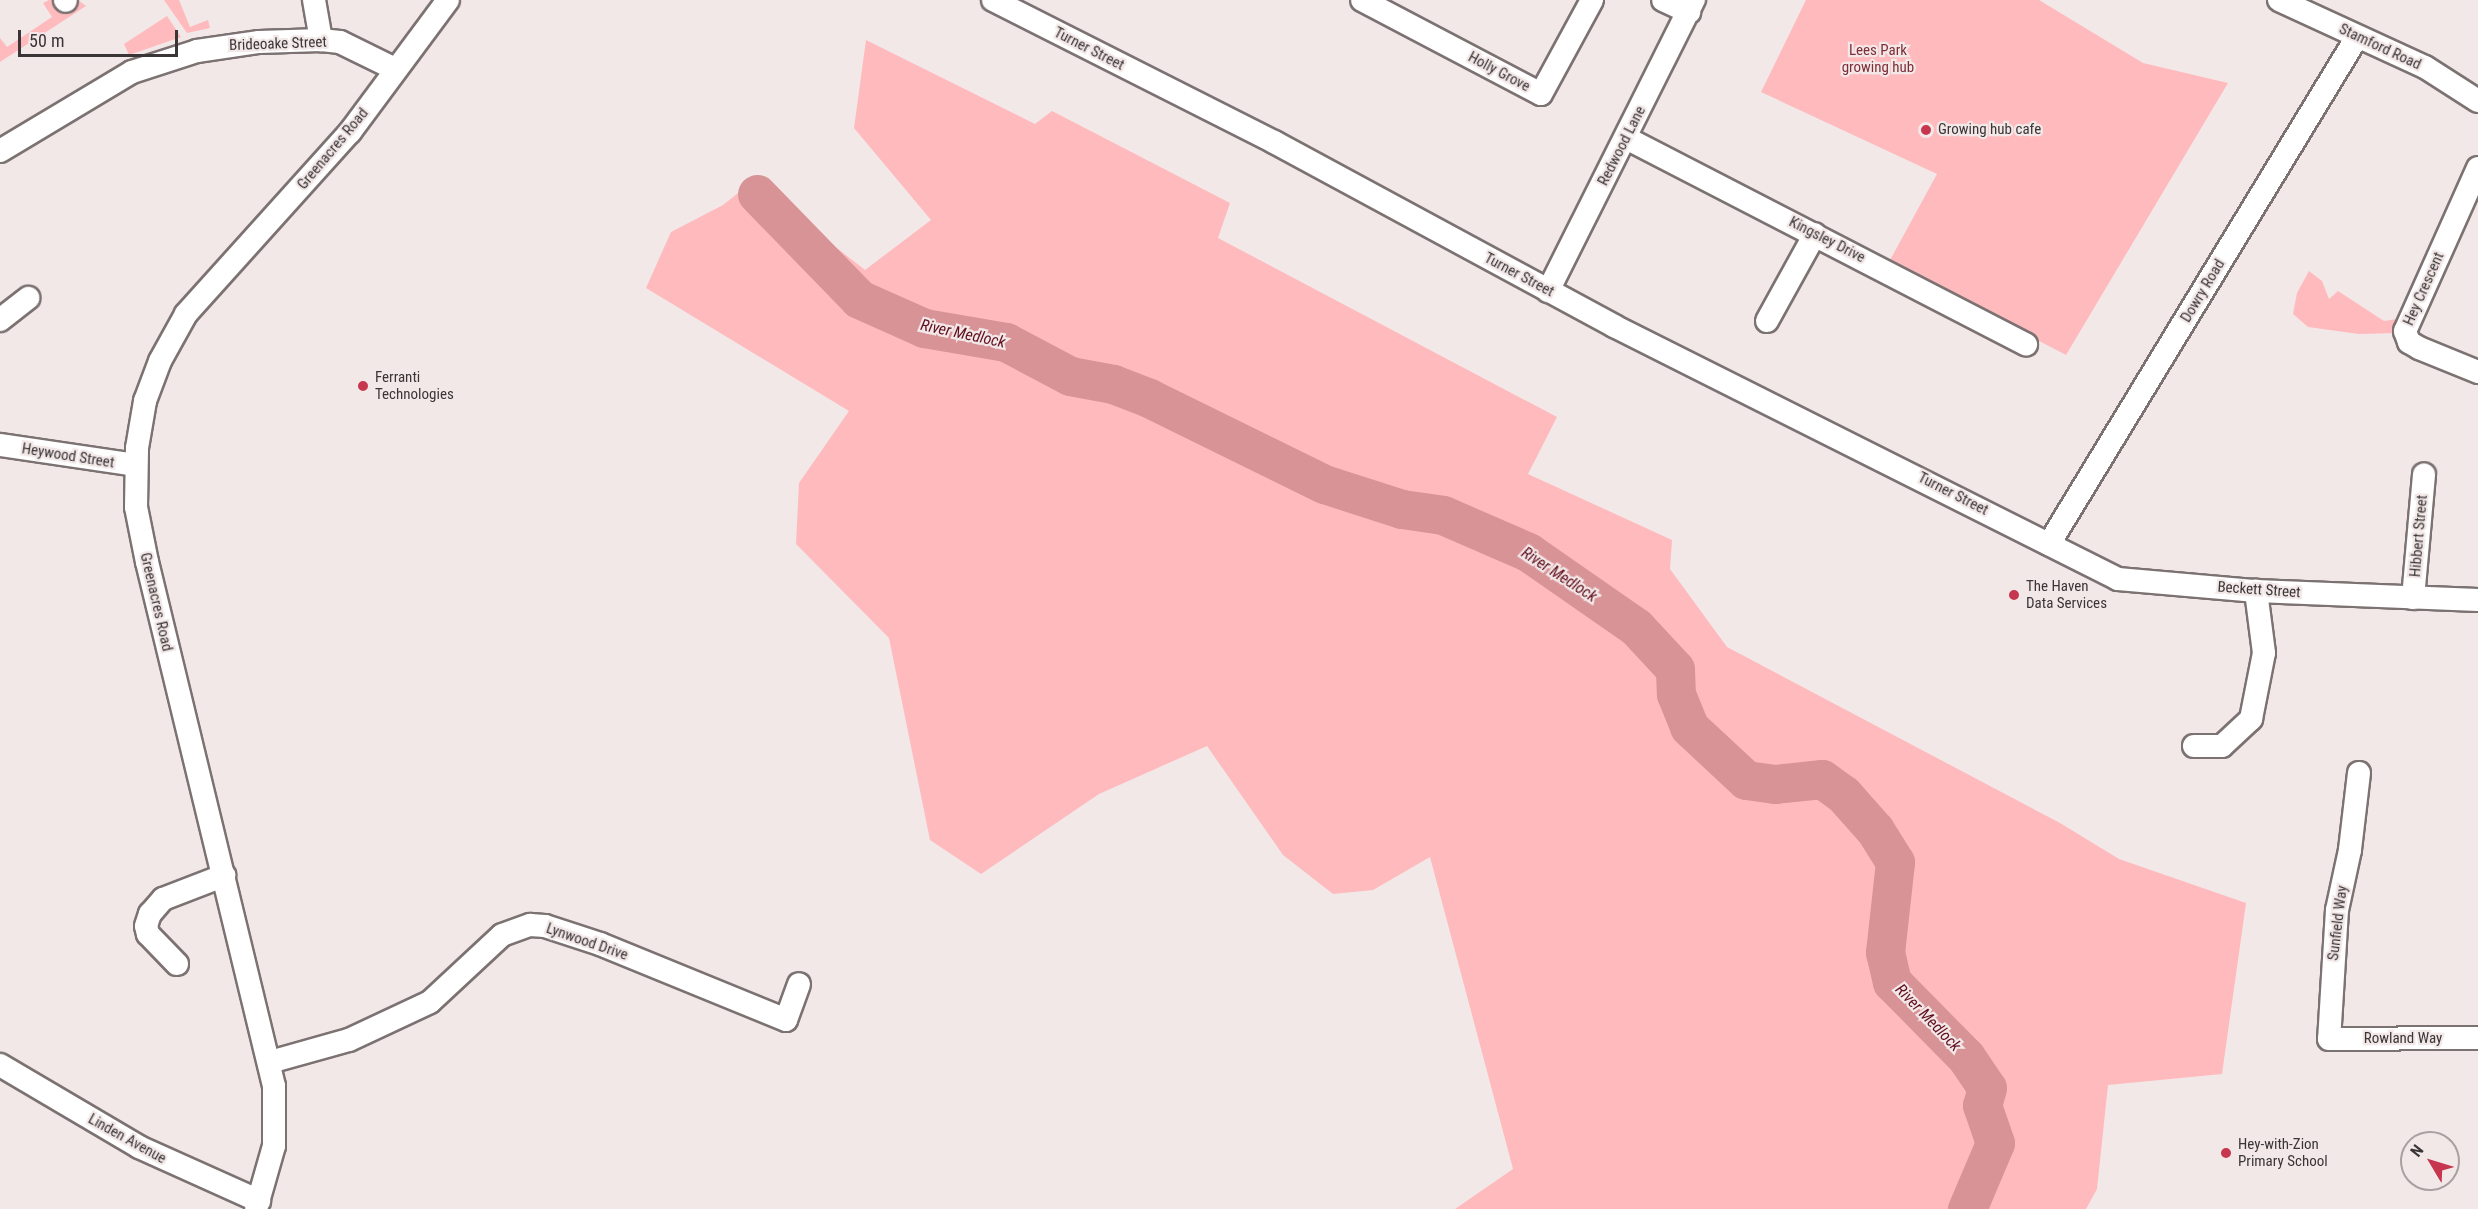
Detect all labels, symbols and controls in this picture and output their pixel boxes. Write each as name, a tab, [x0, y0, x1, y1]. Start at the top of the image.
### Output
scale bar	[21, 18, 182, 56]
street label: Stamford Road	[2336, 20, 2424, 74]
street label: Turner Street	[1051, 24, 1127, 74]
text: 50 m	[29, 30, 64, 51]
street label: Brideoake Street	[229, 33, 327, 55]
park label: Lees Park growing hub	[1842, 41, 1914, 76]
street label: Holly Grove	[1465, 48, 1533, 96]
street label: Redwood Lane	[1594, 103, 1650, 189]
street label: Greenacres Road	[294, 105, 372, 193]
place label: Growing hub cafe	[1938, 121, 2041, 139]
marker: Growing hub cafe	[1919, 123, 1933, 137]
street label: Kingsley Drive	[1786, 213, 1868, 267]
street label: Turner Street	[1481, 249, 1557, 301]
street label: Hey Crescent	[2400, 250, 2448, 328]
street label: Dowry Road	[2177, 256, 2229, 326]
water label: River Medlock	[919, 316, 1007, 352]
place label: Ferranti Technologies	[375, 368, 454, 403]
marker: Ferranti Technologies	[356, 379, 370, 393]
street label: Heywood Street	[21, 440, 115, 472]
street label: Turner Street	[1915, 469, 1991, 519]
street label: Hibbert Street	[2406, 494, 2432, 578]
water label: River Medlock	[1518, 543, 1600, 607]
street label: Greenacres Road	[136, 551, 176, 653]
place label: The Haven Data Services	[2026, 577, 2107, 612]
street label: Beckett Street	[2217, 578, 2301, 602]
marker: The Haven Data Services	[2007, 588, 2021, 602]
street label: Sunfield Way	[2324, 884, 2352, 962]
street label: Lynwood Drive	[544, 920, 630, 964]
water label: River Medlock	[1891, 980, 1965, 1056]
street label: Rowland Way	[2364, 1030, 2442, 1048]
street label: Linden Avenue	[85, 1110, 169, 1168]
north arrow	[2400, 1131, 2460, 1191]
place label: Hey-with-Zion Primary School	[2238, 1135, 2328, 1170]
text: N	[2406, 1141, 2427, 1161]
marker: Hey-with-Zion Primary School	[2219, 1146, 2233, 1160]

